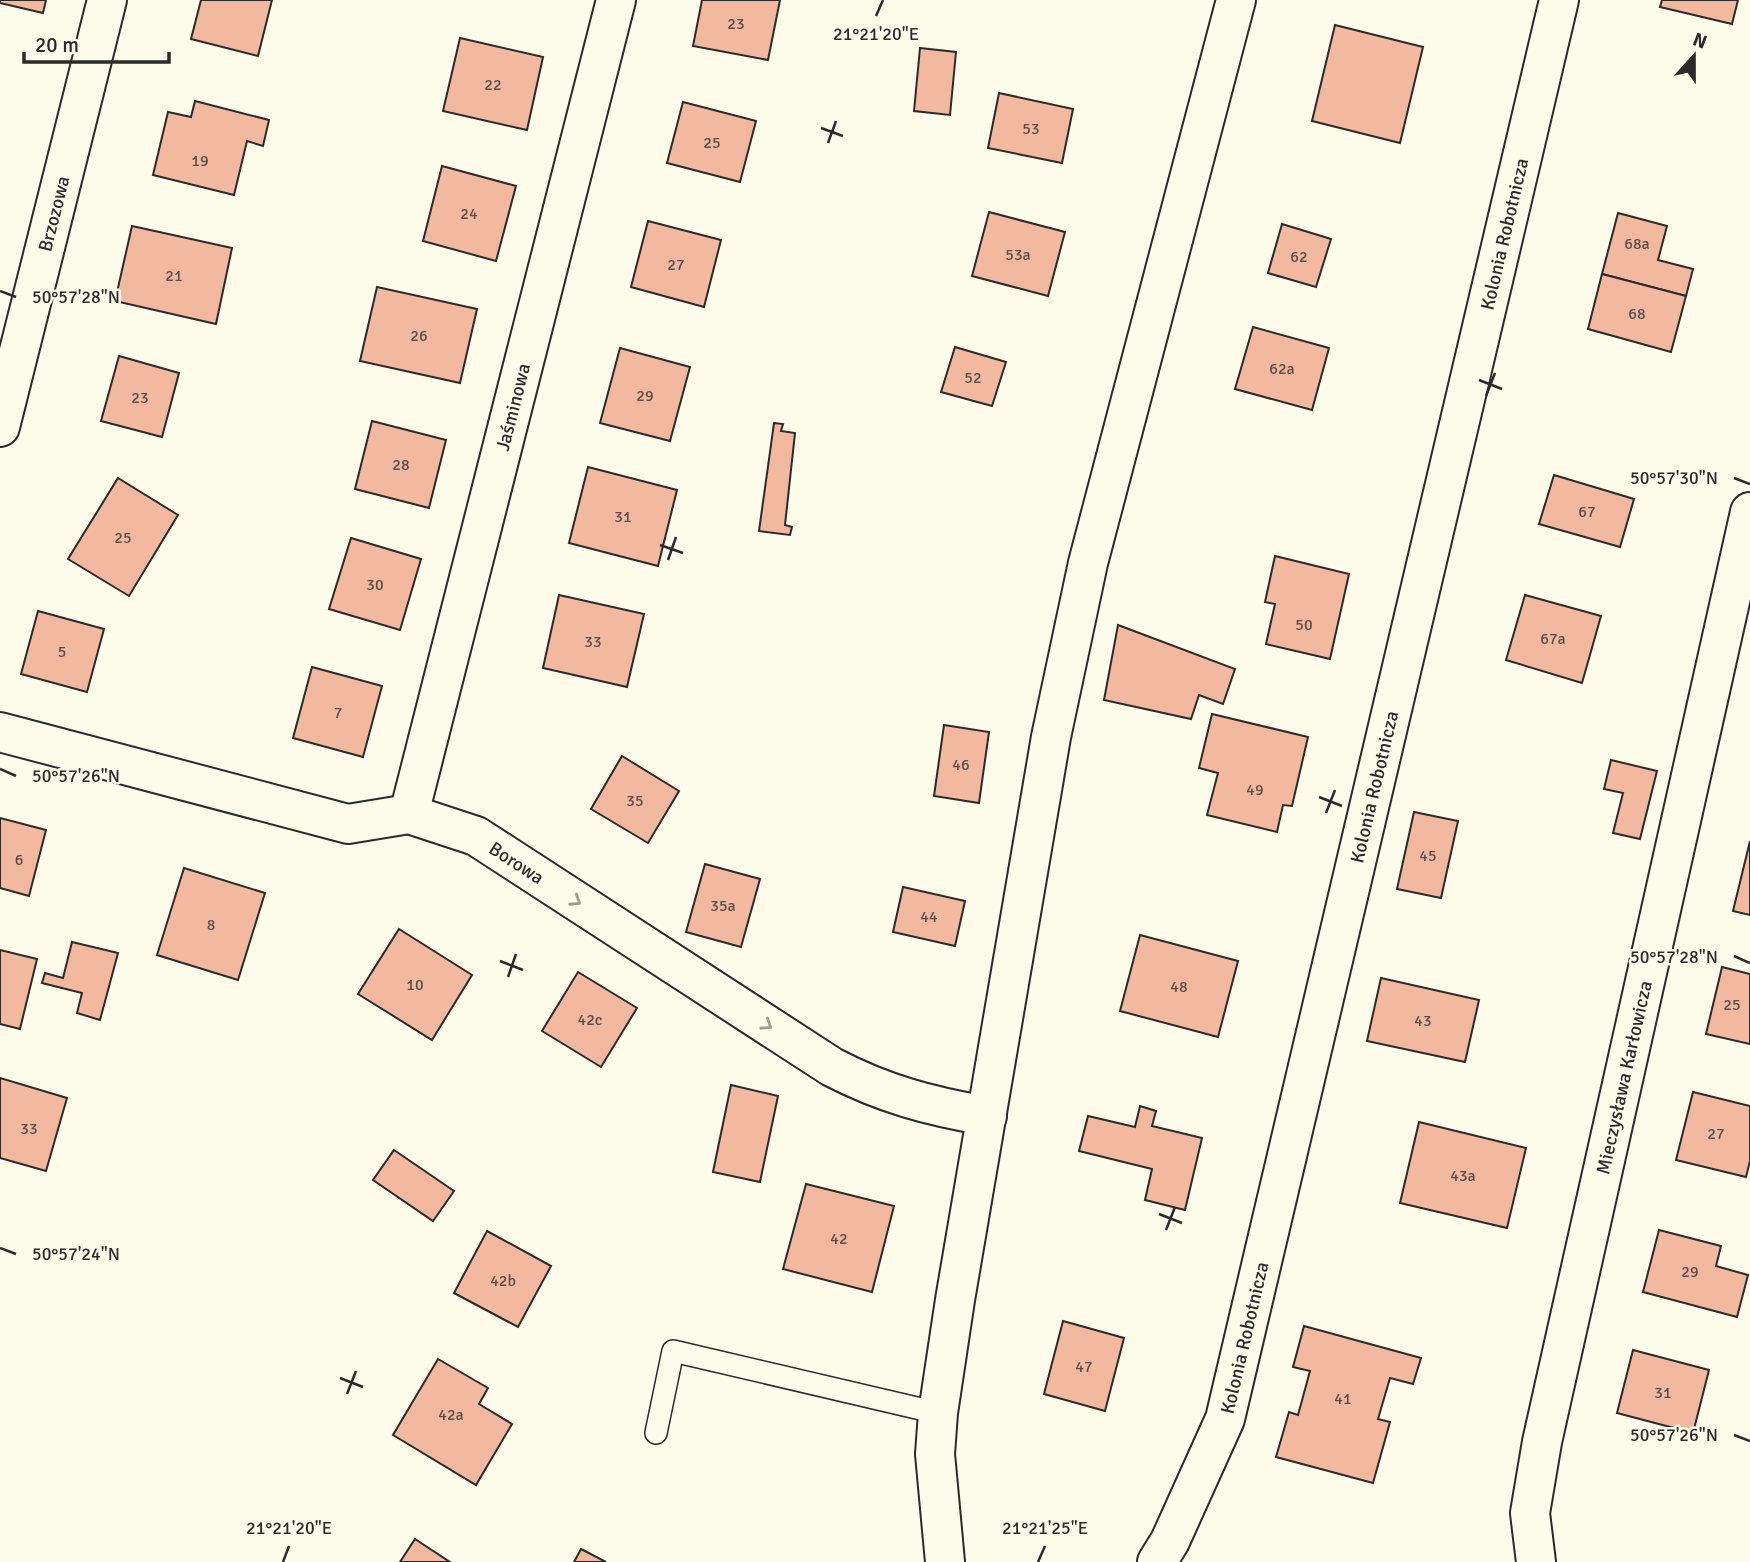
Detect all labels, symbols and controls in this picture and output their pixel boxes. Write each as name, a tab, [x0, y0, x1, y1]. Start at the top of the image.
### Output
house number: 23	[727, 14, 745, 34]
scale bar	[24, 21, 170, 65]
north arrow	[1659, 21, 1729, 91]
text: 21°21'20"E	[833, 23, 919, 45]
text: N	[1689, 27, 1710, 55]
text: 20 m	[35, 32, 79, 58]
house number: 22	[484, 75, 502, 95]
house number: 53	[1022, 119, 1040, 139]
house number: 25	[703, 133, 721, 153]
house number: 19	[191, 151, 209, 171]
street label: Kolonia Robotnicza	[1475, 156, 1534, 313]
street label: Brzozowa	[33, 173, 75, 254]
house number: 24	[460, 204, 478, 224]
house number: 68a	[1624, 234, 1650, 254]
house number: 53a	[1005, 245, 1031, 265]
house number: 62	[1290, 247, 1308, 267]
house number: 27	[667, 255, 685, 275]
house number: 21	[165, 266, 183, 286]
text: 50°57'28"N	[32, 286, 120, 308]
house number: 68	[1628, 304, 1646, 324]
house number: 26	[410, 326, 428, 346]
house number: 62a	[1269, 359, 1295, 379]
street label: Jaśminowa	[491, 361, 536, 454]
house number: 52	[964, 368, 982, 388]
house number: 29	[636, 386, 654, 406]
house number: 23	[131, 388, 149, 408]
house number: 28	[392, 455, 410, 475]
text: 50°57'30"N	[1630, 467, 1718, 489]
house number: 67	[1578, 502, 1596, 522]
house number: 31	[614, 507, 632, 527]
house number: 25	[114, 528, 132, 548]
house number: 30	[366, 575, 384, 595]
house number: 50	[1295, 615, 1313, 635]
house number: 67a	[1540, 629, 1566, 649]
house number: 33	[584, 632, 602, 652]
house number: 5	[58, 642, 66, 662]
house number: 7	[334, 703, 342, 723]
street label: Kolonia Robotnicza	[1345, 709, 1404, 866]
house number: 46	[952, 755, 970, 775]
text: 50°57'26"N	[32, 765, 120, 787]
house number: 49	[1246, 780, 1264, 800]
house number: 35	[626, 791, 644, 811]
street label: Borowa	[484, 837, 548, 890]
house number: 45	[1419, 846, 1437, 866]
house number: 6	[15, 850, 23, 870]
one-way arrow	[569, 893, 582, 906]
house number: 35a	[710, 896, 736, 916]
house number: 44	[920, 907, 938, 927]
house number: 8	[207, 915, 215, 935]
text: 50°57'28"N	[1630, 946, 1718, 968]
house number: 10	[406, 975, 424, 995]
house number: 48	[1170, 977, 1188, 997]
street label: Mieczysława Karłowicza	[1591, 978, 1658, 1177]
house number: 25	[1723, 995, 1741, 1015]
house number: 42c	[578, 1010, 602, 1030]
house number: 43	[1414, 1011, 1432, 1031]
one-way arrow	[759, 1017, 772, 1030]
house number: 33	[20, 1119, 38, 1139]
house number: 27	[1707, 1124, 1725, 1144]
house number: 43a	[1450, 1166, 1476, 1186]
house number: 42	[830, 1229, 848, 1249]
text: 50°57'24"N	[32, 1243, 120, 1265]
street label: Kolonia Robotnicza	[1216, 1259, 1275, 1416]
house number: 29	[1681, 1262, 1699, 1282]
house number: 42b	[490, 1271, 516, 1291]
house number: 47	[1075, 1357, 1093, 1377]
house number: 31	[1654, 1383, 1672, 1403]
house number: 41	[1334, 1389, 1352, 1409]
house number: 42a	[438, 1405, 464, 1425]
text: 50°57'26"N	[1630, 1424, 1718, 1446]
text: 21°21'20"E	[246, 1517, 332, 1539]
text: 21°21'25"E	[1002, 1517, 1088, 1539]

